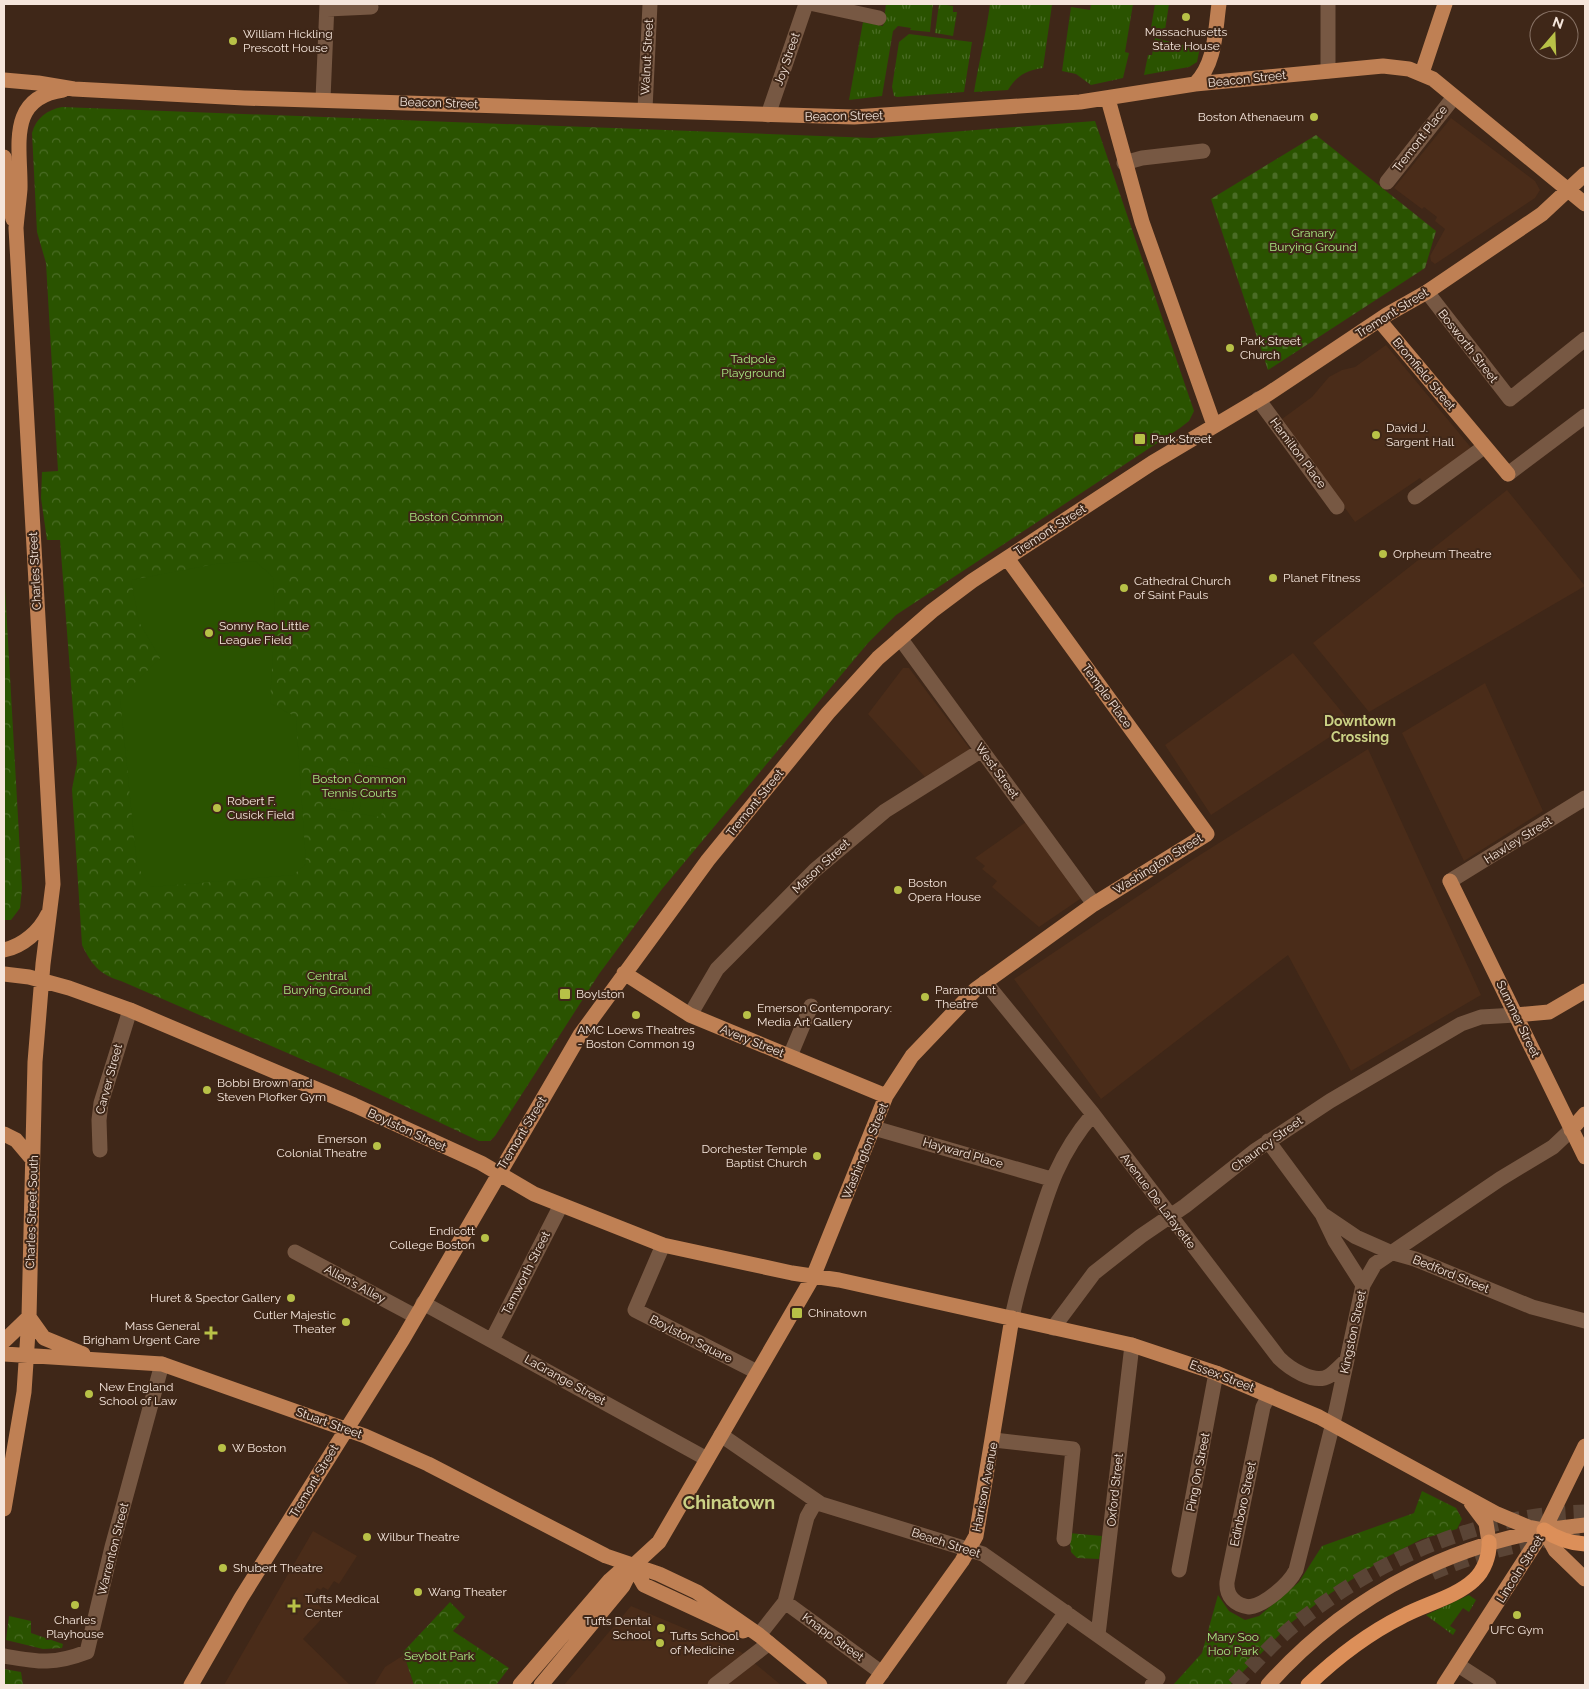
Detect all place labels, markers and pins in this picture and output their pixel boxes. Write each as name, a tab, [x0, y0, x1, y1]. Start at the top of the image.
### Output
marker: Massachusetts State House	[1180, 11, 1192, 23]
place label: Massachusetts State House	[1145, 25, 1227, 53]
place label: William Hickling Prescott House	[243, 27, 333, 55]
marker: William Hickling Prescott House	[227, 35, 239, 47]
place label: Boston Athenaeum	[1198, 110, 1304, 124]
marker: Boston Athenaeum	[1308, 111, 1320, 123]
place label: Park Street Church	[1240, 334, 1301, 362]
marker: Park Street Church	[1224, 342, 1236, 354]
place label: David J. Sargent Hall	[1386, 421, 1455, 449]
marker: David J. Sargent Hall	[1370, 429, 1382, 441]
marker: Park Street	[1133, 432, 1147, 446]
place label: Park Street	[1151, 432, 1212, 446]
place label: Orpheum Theatre	[1393, 547, 1491, 561]
marker: Orpheum Theatre	[1377, 548, 1389, 560]
place label: Planet Fitness	[1283, 571, 1361, 585]
marker: Planet Fitness	[1267, 572, 1279, 584]
place label: Cathedral Church of Saint Pauls	[1134, 574, 1231, 602]
marker: Cathedral Church of Saint Pauls	[1118, 582, 1130, 594]
place label: Sonny Rao Little League Field	[219, 619, 309, 647]
marker: Sonny Rao Little League Field	[203, 627, 215, 639]
place label: Robert F. Cusick Field	[227, 794, 294, 822]
marker: Robert F. Cusick Field	[211, 802, 223, 814]
place label: Boston Opera House	[908, 876, 981, 904]
marker: Boston Opera House	[892, 884, 904, 896]
place label: Paramount Theatre	[935, 983, 996, 1011]
marker: Boylston	[558, 987, 572, 1001]
place label: Boylston	[576, 987, 625, 1001]
marker: Paramount Theatre	[919, 991, 931, 1003]
place label: Emerson Contemporary: Media Art Gallery	[757, 1001, 892, 1029]
marker: AMC Loews Theatres - Boston Common 19	[630, 1009, 642, 1021]
marker: Emerson Contemporary: Media Art Gallery	[741, 1009, 753, 1021]
place label: AMC Loews Theatres - Boston Common 19	[577, 1023, 695, 1051]
place label: Bobbi Brown and Steven Plofker Gym	[217, 1076, 326, 1104]
marker: Bobbi Brown and Steven Plofker Gym	[201, 1084, 213, 1096]
place label: Emerson Colonial Theatre	[277, 1132, 367, 1160]
marker: Emerson Colonial Theatre	[371, 1140, 383, 1152]
place label: Dorchester Temple Baptist Church	[701, 1142, 807, 1170]
marker: Dorchester Temple Baptist Church	[811, 1150, 823, 1162]
place label: Endicott College Boston	[390, 1224, 475, 1252]
marker: Endicott College Boston	[479, 1232, 491, 1244]
place label: Huret & Spector Gallery	[150, 1291, 281, 1305]
marker: Huret & Spector Gallery	[285, 1292, 297, 1304]
marker: Chinatown	[790, 1306, 804, 1320]
place label: Chinatown	[808, 1306, 867, 1320]
place label: Cutler Majestic Theater	[254, 1308, 337, 1336]
marker: Cutler Majestic Theater	[340, 1316, 352, 1328]
place label: Mass General Brigham Urgent Care	[83, 1319, 201, 1347]
marker: Mass General Brigham Urgent Care	[204, 1326, 218, 1340]
place label: New England School of Law	[99, 1380, 177, 1408]
marker: New England School of Law	[83, 1388, 95, 1400]
place label: W Boston	[232, 1441, 286, 1455]
marker: W Boston	[216, 1442, 228, 1454]
place label: Wilbur Theatre	[377, 1530, 460, 1544]
marker: Wilbur Theatre	[361, 1531, 373, 1543]
place label: Shubert Theatre	[233, 1561, 323, 1575]
marker: Shubert Theatre	[217, 1562, 229, 1574]
place label: Wang Theater	[428, 1585, 507, 1599]
marker: Wang Theater	[412, 1586, 424, 1598]
place label: Tufts Medical Center	[305, 1592, 380, 1620]
marker: Charles Playhouse	[69, 1599, 81, 1611]
marker: Tufts Medical Center	[287, 1599, 301, 1613]
marker: UFC Gym	[1511, 1609, 1523, 1621]
place label: Charles Playhouse	[46, 1613, 104, 1641]
place label: Tufts Dental School	[584, 1614, 652, 1642]
marker: Tufts Dental School	[655, 1622, 667, 1634]
place label: UFC Gym	[1490, 1623, 1544, 1637]
place label: Tufts School of Medicine	[670, 1629, 739, 1657]
marker: Tufts School of Medicine	[654, 1637, 666, 1649]

